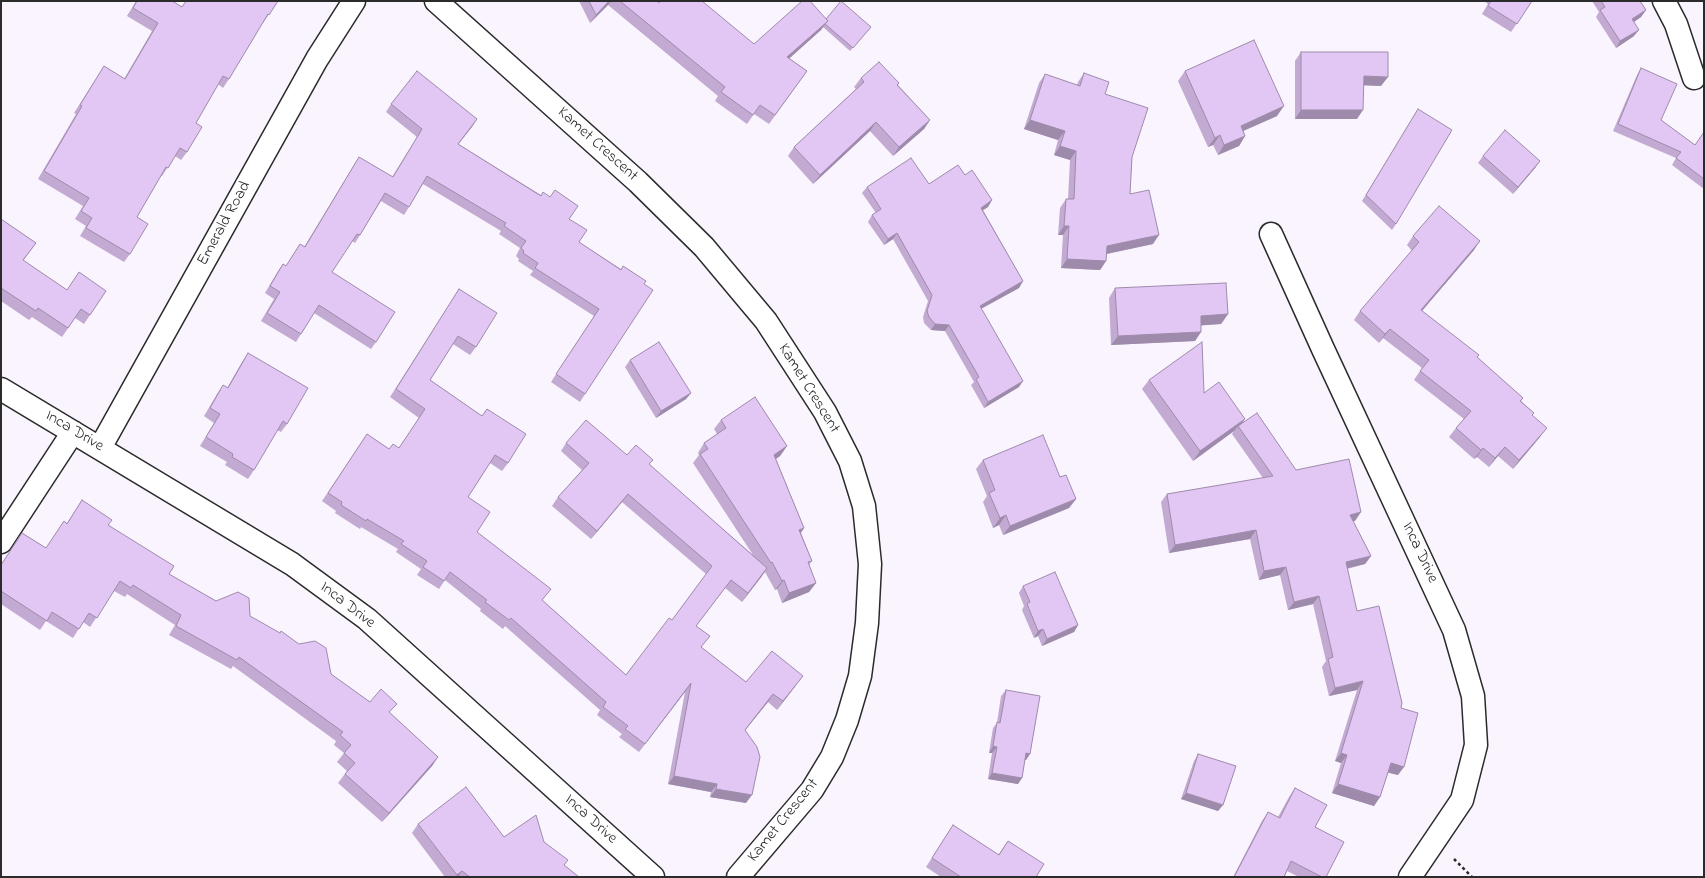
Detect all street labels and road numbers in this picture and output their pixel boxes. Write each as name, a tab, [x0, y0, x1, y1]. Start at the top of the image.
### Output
street label: Kamet Crescent	[553, 104, 641, 186]
street label: Emerald Road	[194, 179, 256, 269]
street label: Kamet Crescent	[773, 341, 843, 437]
street label: Inca Drive	[41, 407, 107, 457]
street label: Inca Drive	[1397, 520, 1441, 586]
street label: Inca Drive	[316, 578, 378, 634]
street label: Kamet Crescent	[744, 775, 824, 867]
street label: Inca Drive	[559, 791, 621, 849]

